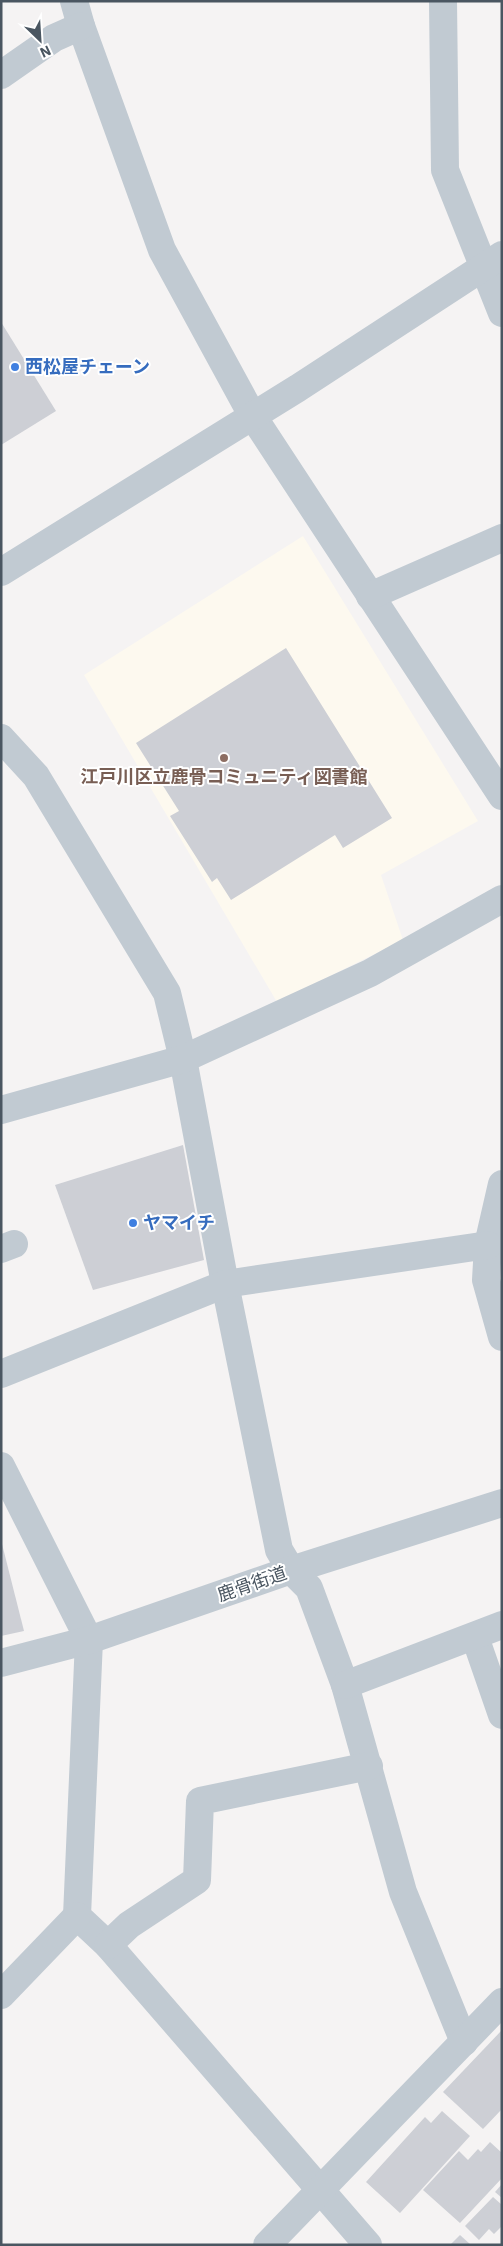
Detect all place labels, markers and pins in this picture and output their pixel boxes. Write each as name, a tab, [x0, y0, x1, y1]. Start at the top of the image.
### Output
place label: 西松屋チェーン	[25, 355, 150, 378]
marker: 西松屋チェーン	[9, 361, 21, 373]
marker: 江戸川区立鹿骨コミュニティ図書館	[218, 752, 230, 764]
place label: 江戸川区立鹿骨コミュニティ図書館	[81, 765, 367, 788]
place label: ヤマイチ	[143, 1211, 215, 1234]
marker: ヤマイチ	[127, 1217, 139, 1229]

